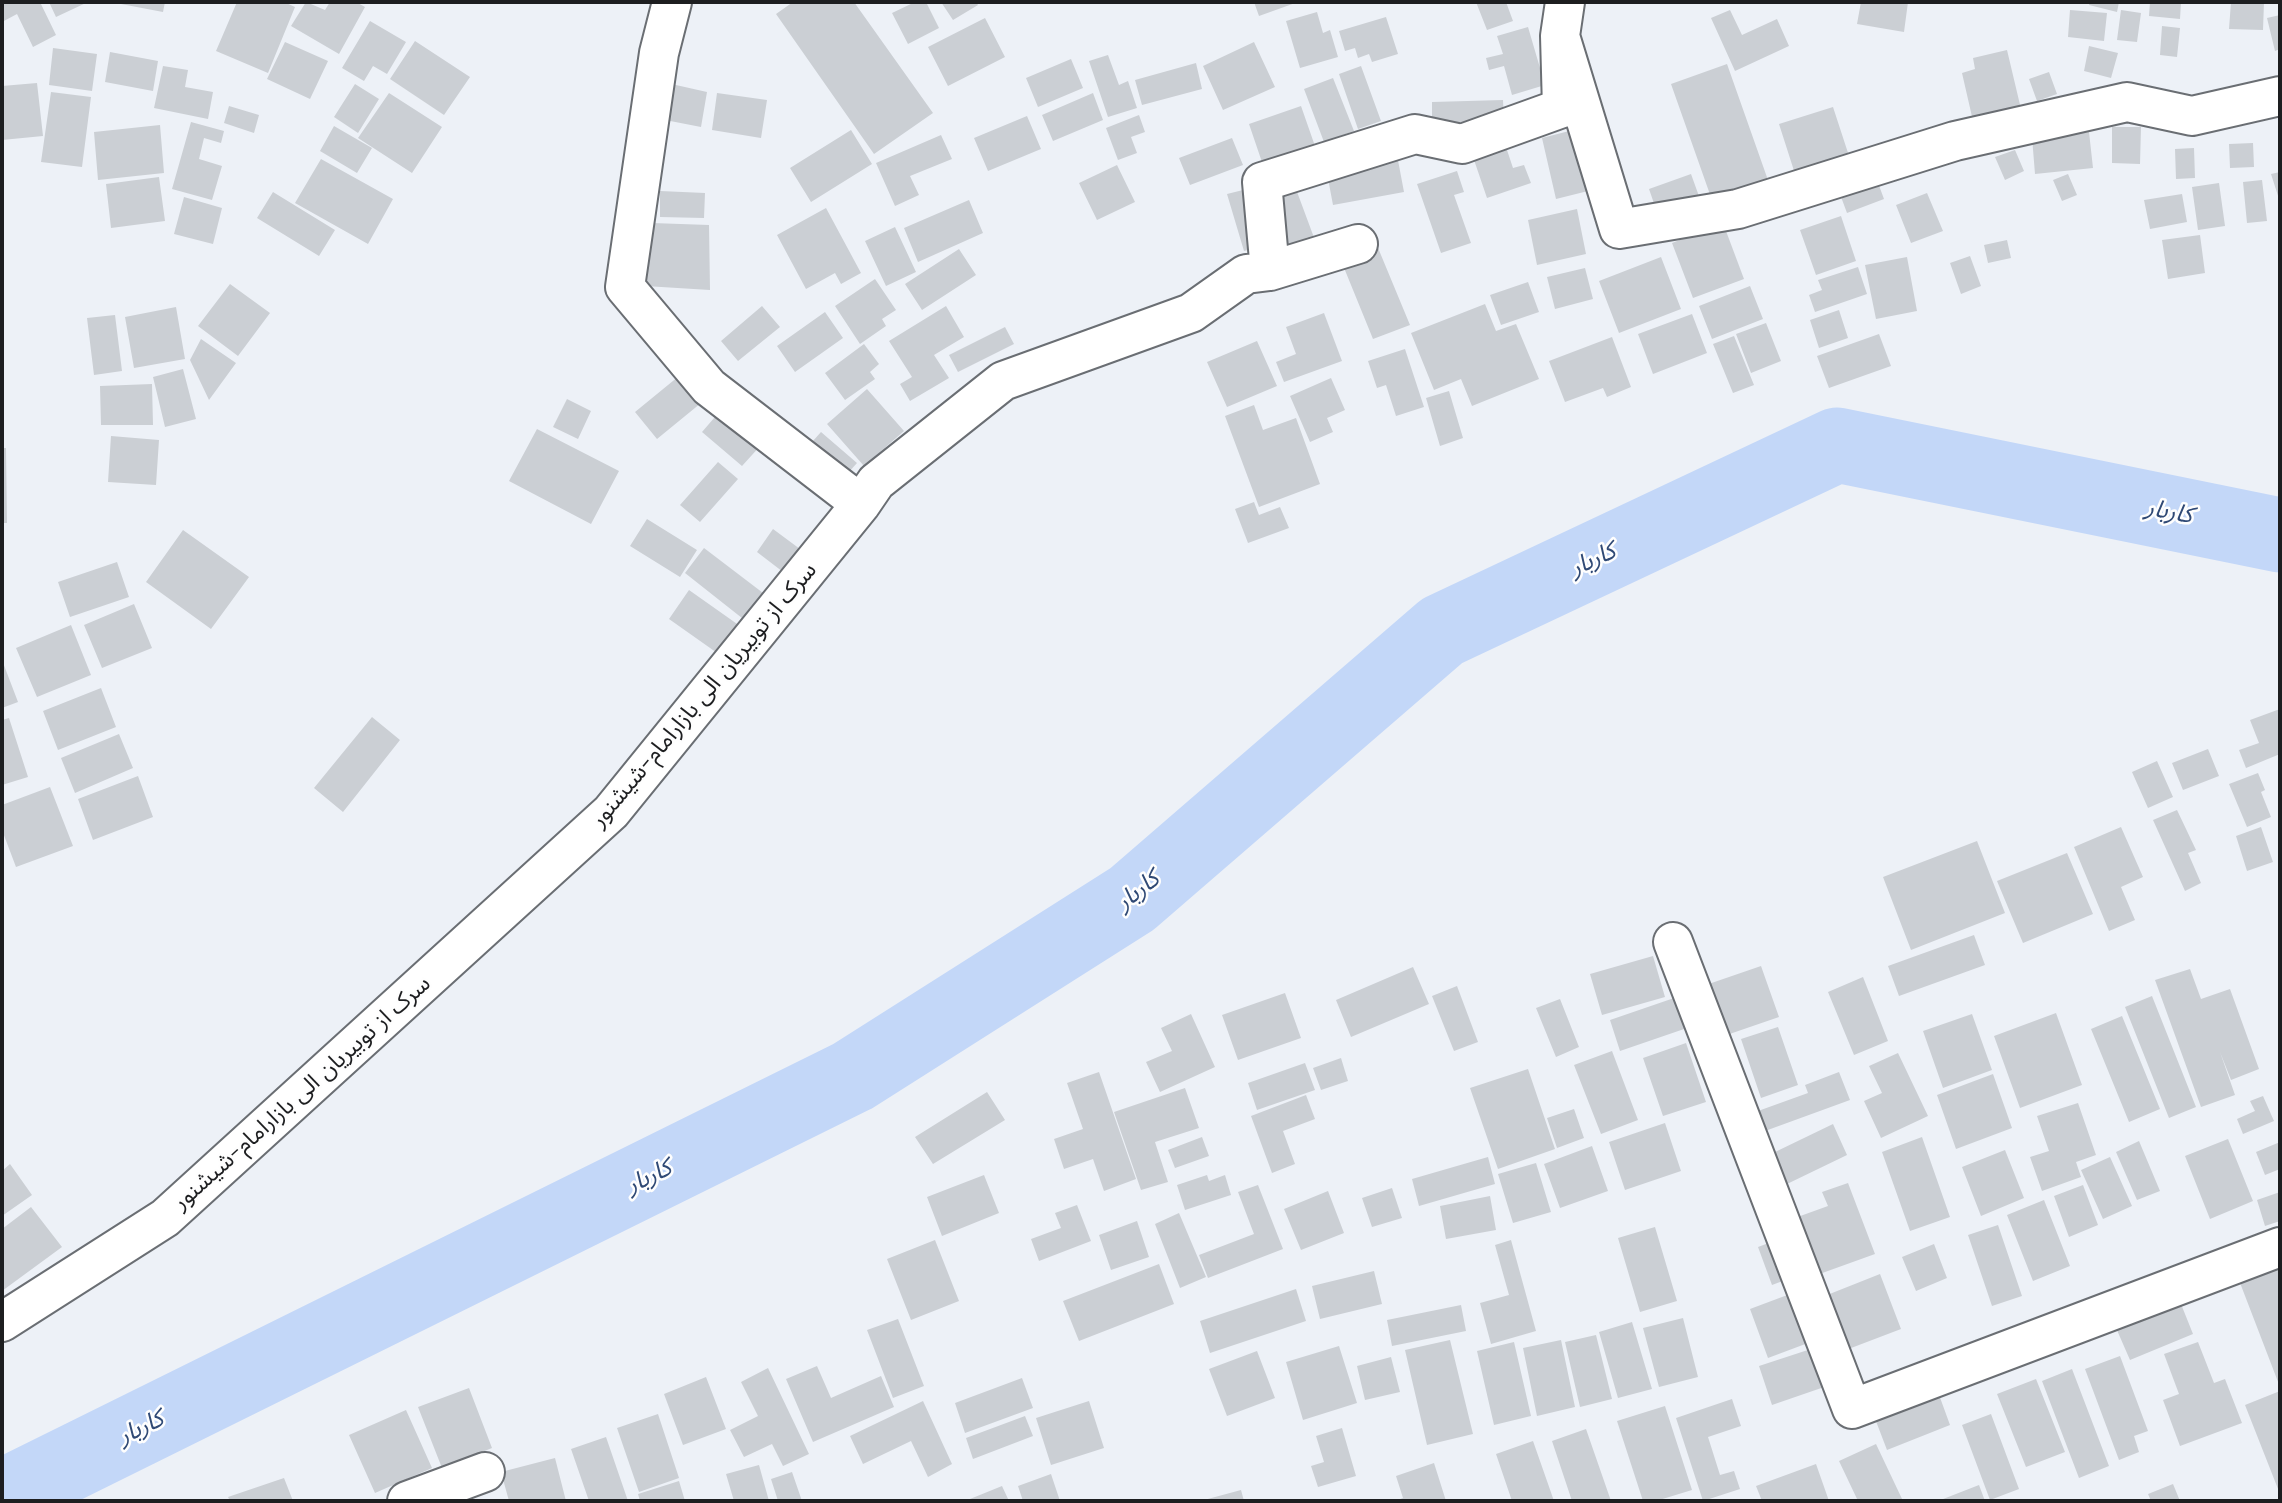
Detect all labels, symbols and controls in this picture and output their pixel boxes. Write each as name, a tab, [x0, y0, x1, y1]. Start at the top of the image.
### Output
water label: کاربار	[2143, 493, 2195, 531]
water label: کاربار	[1566, 537, 1620, 583]
street label: سرک از توبیریان الی بازارامام-شیشنور	[585, 557, 823, 833]
water label: کاربار	[1111, 865, 1165, 917]
street label: سرک از توبیریان الی بازارامام-شیشنور	[167, 970, 437, 1216]
water label: کاربار	[621, 1154, 677, 1200]
water label: کاربار	[113, 1405, 169, 1451]

